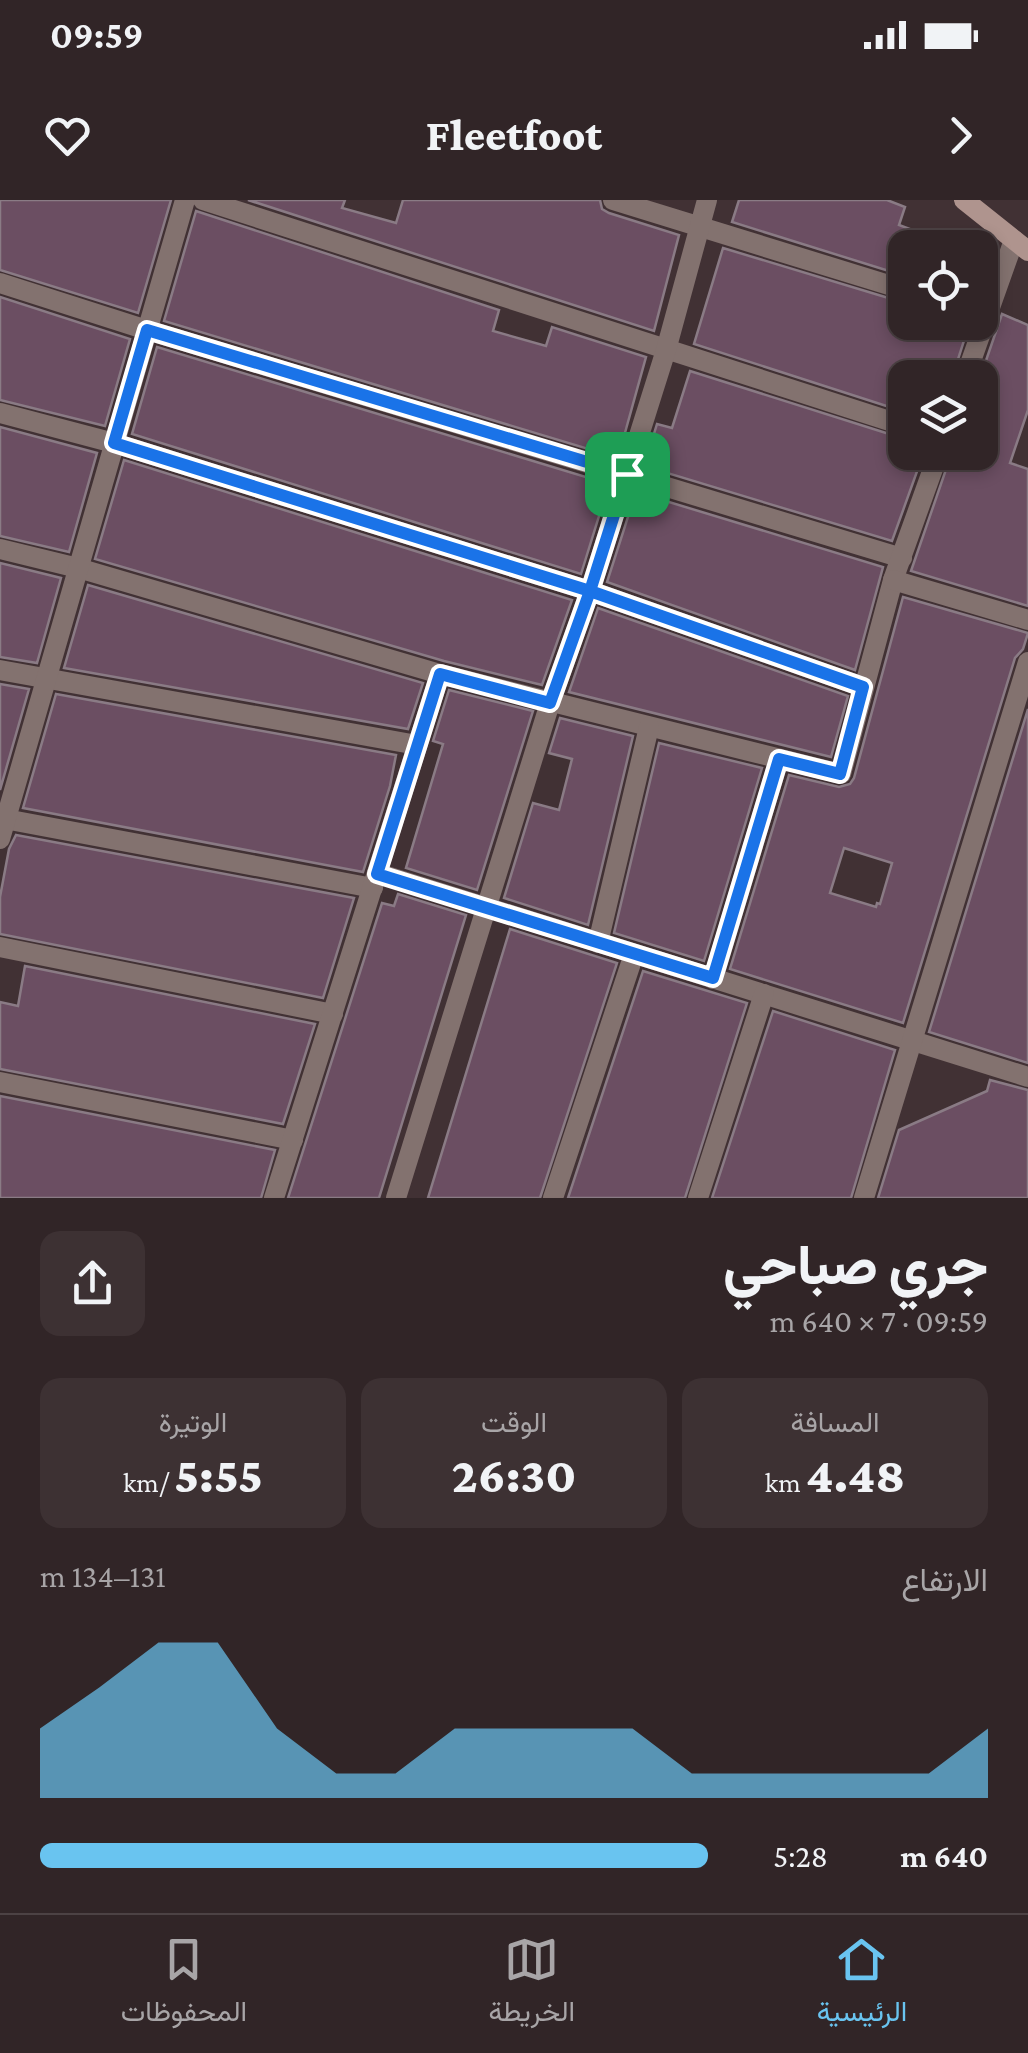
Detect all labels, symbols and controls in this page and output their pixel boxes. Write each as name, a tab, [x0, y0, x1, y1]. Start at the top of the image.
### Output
text: 09:59	[50, 14, 143, 56]
icon: heart	[40, 108, 95, 163]
icon: forward	[933, 108, 988, 163]
text: Fleetfoot	[426, 110, 602, 160]
map controls	[888, 230, 998, 470]
button: locate	[888, 230, 998, 340]
button: layers	[888, 360, 998, 470]
pin	[585, 432, 670, 517]
icon: arrive	[600, 447, 655, 502]
button: share	[40, 1231, 145, 1336]
text: جري صباحي	[723, 1235, 988, 1296]
text: 09:59 · 7 × 640 m	[770, 1303, 988, 1339]
text: الوتيرة	[159, 1407, 227, 1438]
text: الوقت	[481, 1407, 547, 1438]
text: المسافة	[791, 1407, 879, 1438]
text: 5:55	[174, 1447, 263, 1503]
text: 26:30	[452, 1447, 577, 1503]
text: 4.48	[806, 1447, 905, 1503]
text: /km	[123, 1467, 174, 1498]
text: km	[765, 1467, 806, 1498]
text: 131–134 m	[40, 1558, 166, 1594]
text: الارتفاع	[901, 1562, 988, 1598]
text: 5:28	[773, 1838, 828, 1874]
text: 640 m	[901, 1838, 988, 1874]
tab: المحفوظات	[121, 1932, 247, 2036]
tab: الخريطة	[489, 1932, 575, 2036]
tab: الرئيسية	[817, 1932, 907, 2036]

